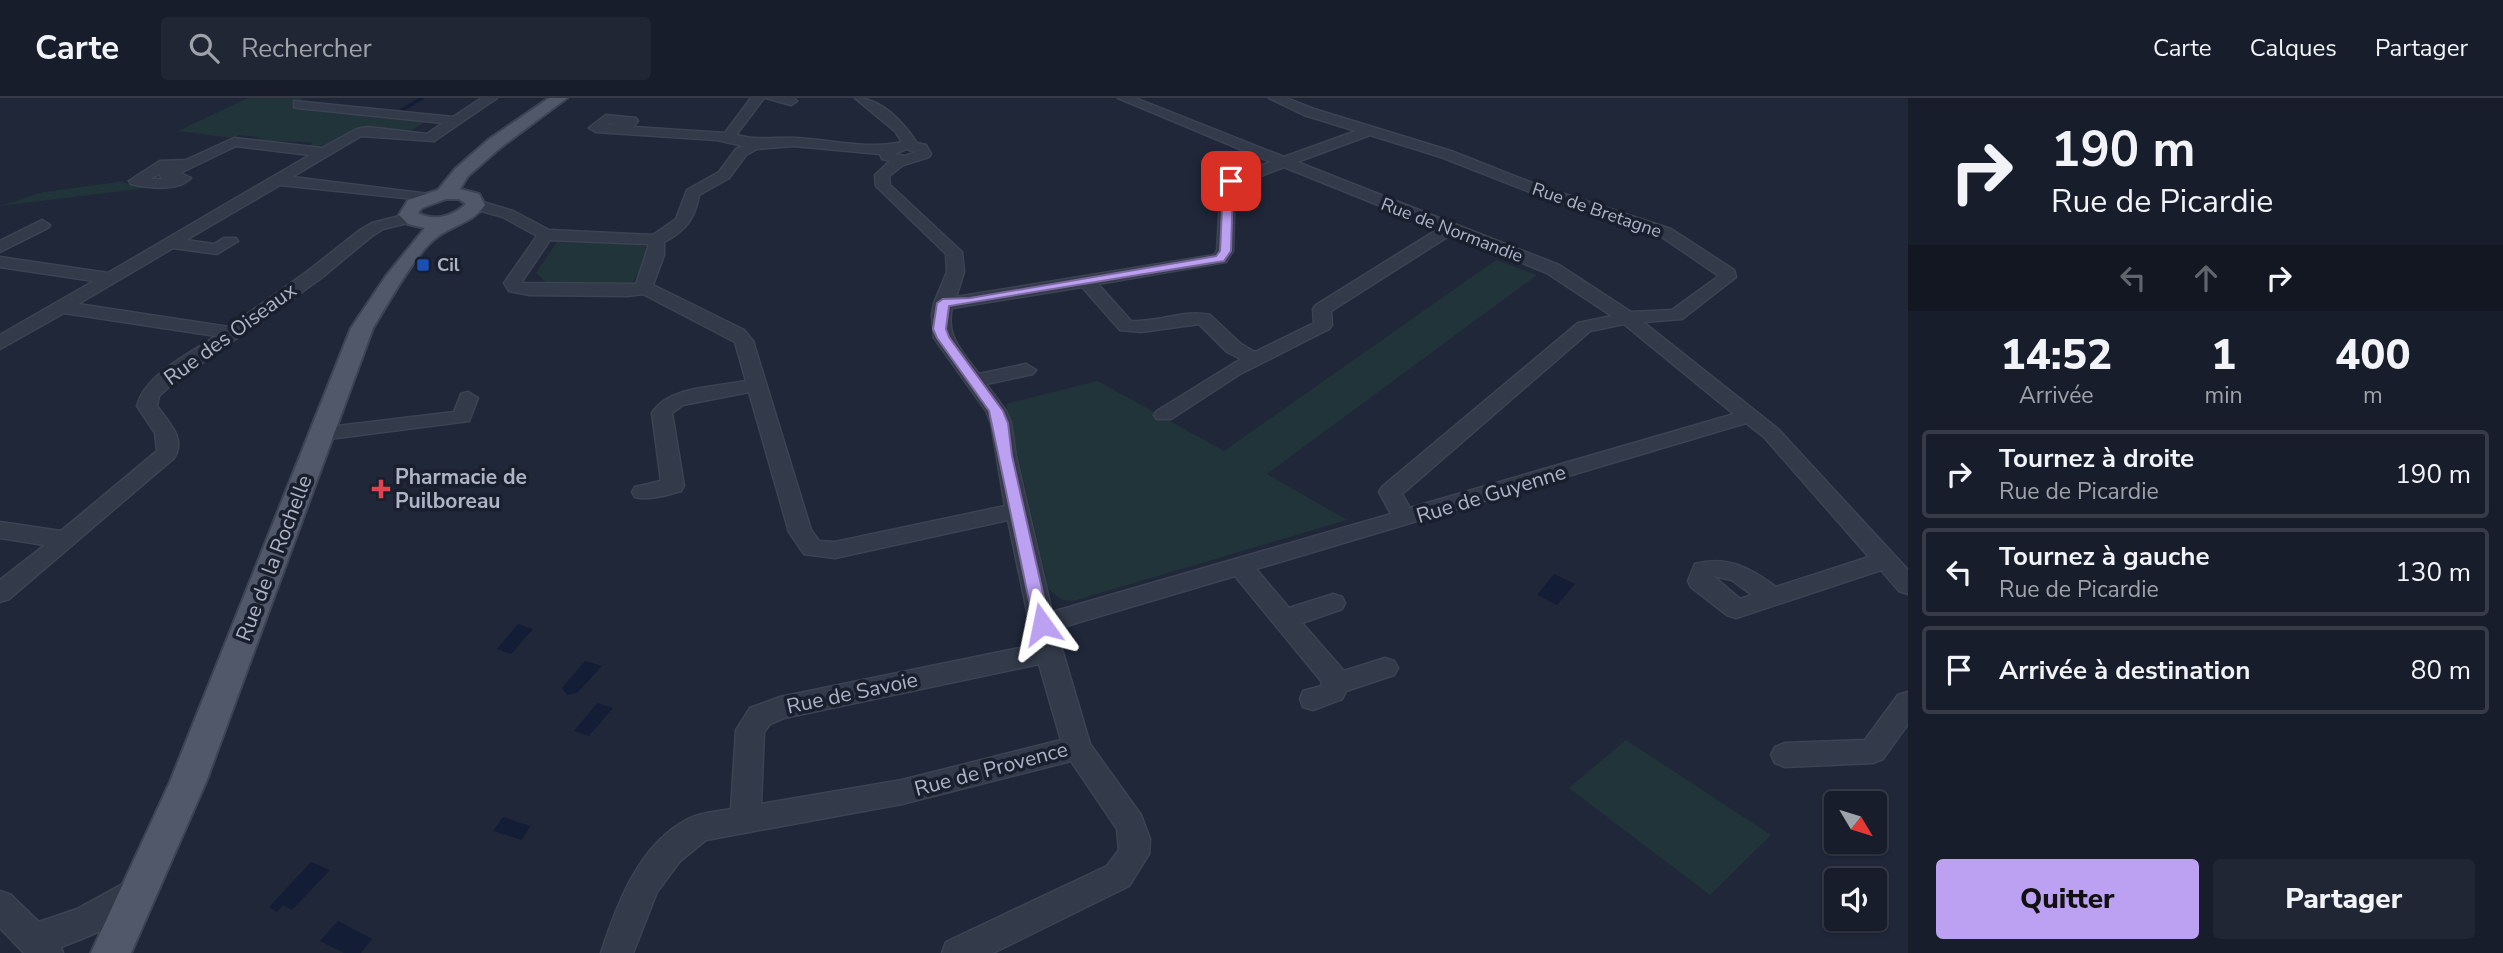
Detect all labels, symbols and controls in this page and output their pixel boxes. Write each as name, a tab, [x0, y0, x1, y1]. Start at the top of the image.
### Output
search box	[161, 17, 651, 80]
text: Carte	[35, 26, 119, 71]
icon: search	[185, 29, 223, 67]
text: Rechercher	[241, 31, 372, 66]
text: Carte	[2153, 32, 2212, 64]
text: Calques	[2250, 32, 2337, 64]
text: Partager	[2375, 32, 2468, 64]
text: 190 m	[2051, 116, 2195, 183]
icon: right	[1936, 126, 2027, 217]
pin	[1201, 151, 1261, 211]
icon: arrive	[1212, 162, 1250, 200]
street label: Rue de Bretagne	[1529, 177, 1665, 243]
text: Rue de Picardie	[2051, 180, 2273, 223]
street label: Rue de Normandie	[1378, 192, 1526, 268]
place label: Cil	[437, 253, 460, 277]
marker: Cil	[415, 257, 431, 273]
icon: left	[2114, 259, 2152, 297]
icon: ahead	[2187, 259, 2225, 297]
icon: right	[2260, 259, 2298, 297]
street label: Rue des Oiseaux	[158, 276, 302, 392]
text: 14:52	[2000, 327, 2112, 384]
text: 1	[2211, 327, 2236, 384]
text: 400	[2335, 327, 2411, 384]
text: Arrivée	[2019, 380, 2094, 411]
text: min	[2205, 380, 2243, 411]
text: m	[2363, 380, 2383, 411]
text: Tournez à droite	[1999, 441, 2194, 476]
icon: right	[1940, 455, 1978, 493]
text: 190 m	[2395, 457, 2471, 492]
street label: Rue de Guyenne	[1413, 458, 1569, 530]
place label: Pharmacie de Puilboreau	[395, 463, 527, 515]
street label: Rue de la Rochelle	[229, 471, 319, 645]
text: Rue de Picardie	[1999, 476, 2159, 507]
marker: Pharmacie de Puilboreau	[373, 481, 389, 497]
text: Tournez à gauche	[1999, 539, 2210, 574]
icon: left	[1940, 553, 1978, 591]
text: 130 m	[2395, 555, 2471, 590]
text: Rue de Picardie	[1999, 574, 2159, 605]
position arrow	[1005, 587, 1079, 661]
icon: arrive	[1940, 651, 1978, 689]
text: Arrivée à destination	[1999, 653, 2250, 688]
text: 80 m	[2411, 653, 2471, 688]
street label: Rue de Savoie	[784, 665, 920, 721]
street label: Rue de Provence	[911, 735, 1071, 803]
north arrow	[1824, 791, 1886, 854]
map controls	[1824, 791, 1887, 931]
button: Quitter	[1936, 859, 2199, 939]
button: Partager	[2213, 859, 2475, 939]
button: sound	[1824, 868, 1887, 931]

